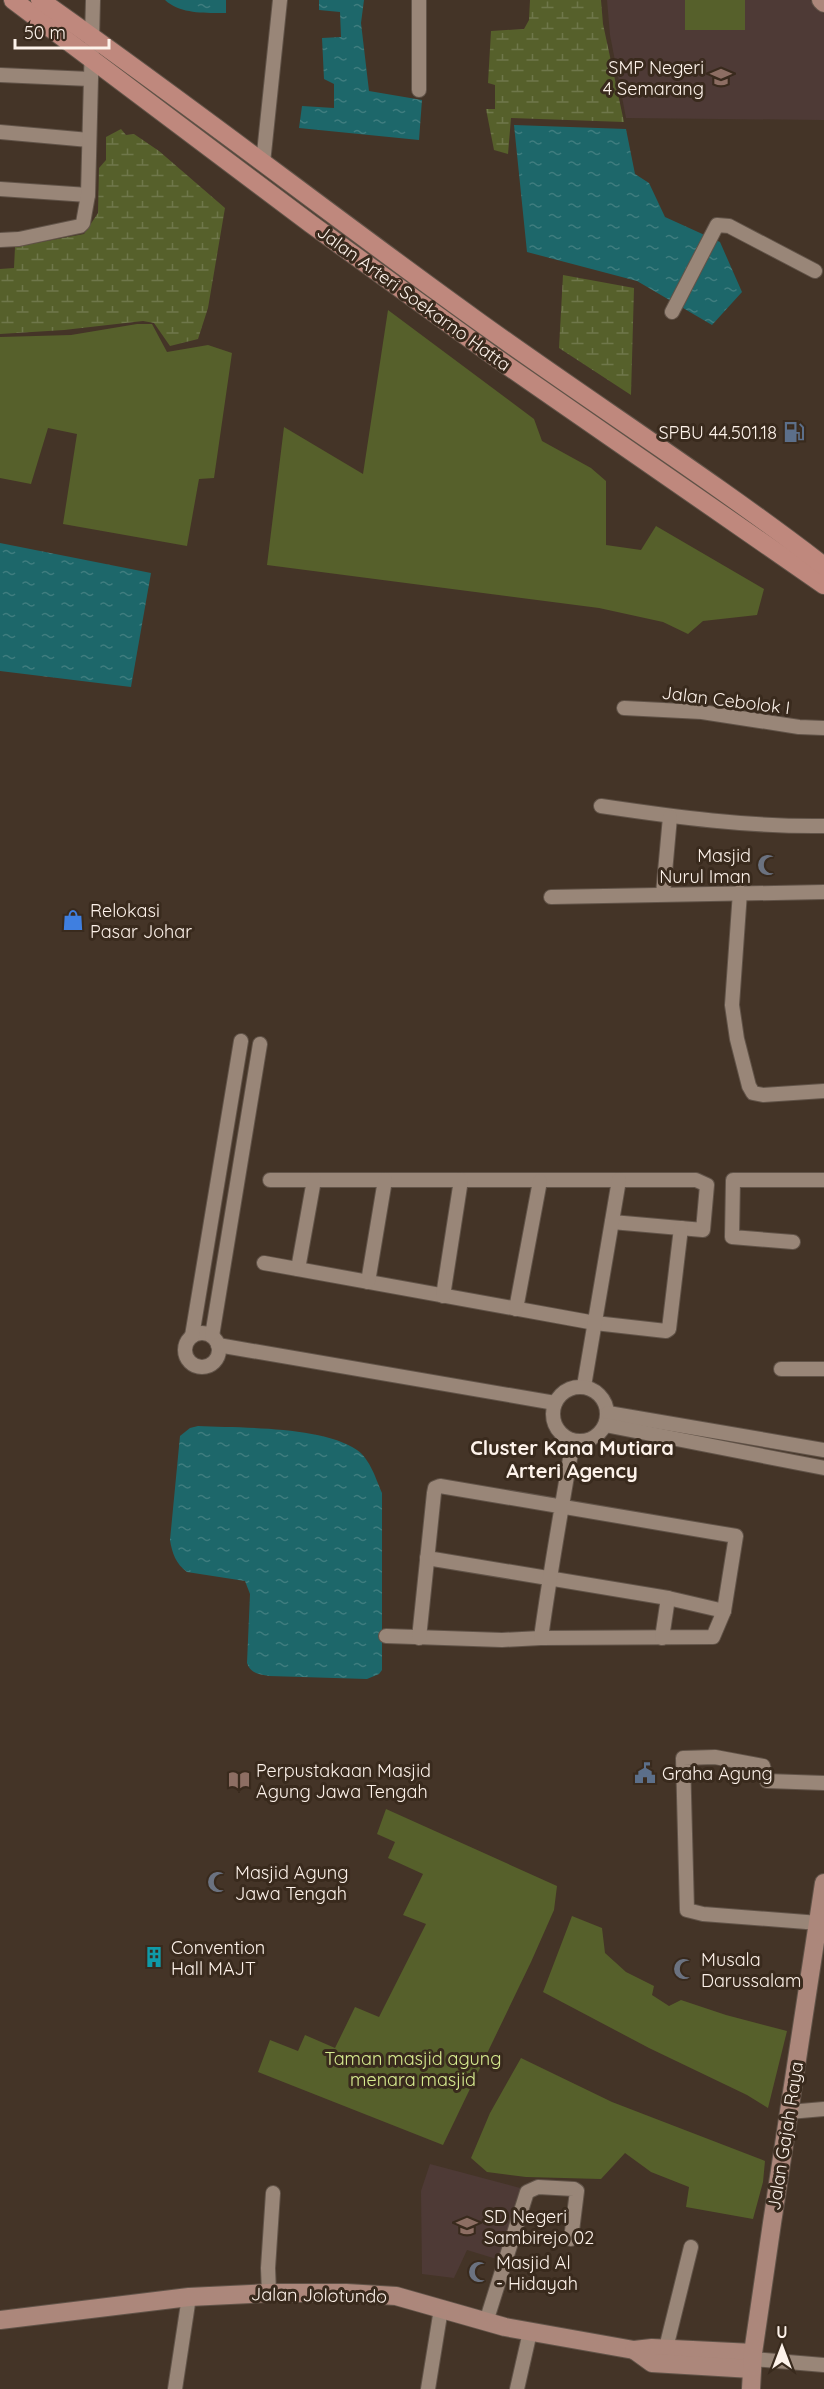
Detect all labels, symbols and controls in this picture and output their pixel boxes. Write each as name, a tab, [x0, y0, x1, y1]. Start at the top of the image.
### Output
scale bar	[15, 12, 110, 50]
text: 50 m	[24, 21, 66, 44]
place label: SMP Negeri 4 Semarang	[603, 56, 704, 100]
school or university icon: SMP Negeri 4 Semarang	[709, 65, 733, 89]
street label: Jalan Arteri Soekarno Hatta	[313, 220, 515, 376]
fuel station icon: SPBU 44.501.18	[782, 420, 806, 444]
place label: SPBU 44.501.18	[658, 421, 777, 444]
street label: Jalan Cebolok I	[661, 681, 791, 719]
place label: Masjid Nurul Iman	[659, 844, 751, 888]
mosque icon: Masjid Nurul Iman	[756, 853, 780, 877]
place label: Relokasi Pasar Johar	[90, 899, 192, 943]
shop icon: Relokasi Pasar Johar	[61, 908, 85, 932]
district label: Cluster Kana Mutiara Arteri Agency	[470, 1435, 674, 1483]
place label: Perpustakaan Masjid Agung Jawa Tengah	[256, 1759, 431, 1803]
public building icon: Graha Agung	[633, 1761, 657, 1785]
place label: Graha Agung	[662, 1762, 773, 1785]
library icon: Perpustakaan Masjid Agung Jawa Tengah	[227, 1768, 251, 1792]
place label: Masjid Agung Jawa Tengah	[235, 1861, 348, 1905]
mosque icon: Masjid Agung Jawa Tengah	[206, 1870, 230, 1894]
place label: Convention Hall MAJT	[171, 1936, 265, 1980]
building icon: Convention Hall MAJT	[142, 1945, 166, 1969]
place label: Musala Darussalam	[701, 1948, 801, 1992]
mosque icon: Musala Darussalam	[672, 1957, 696, 1981]
park label: Taman masjid agung menara masjid	[325, 2047, 501, 2091]
street label: Jalan Gajah Raya	[762, 2060, 808, 2212]
place label: SD Negeri Sambirejo 02	[484, 2205, 594, 2249]
school or university icon: SD Negeri Sambirejo 02	[455, 2214, 479, 2238]
place label: Masjid Al - Hidayah	[496, 2251, 578, 2295]
mosque icon: Masjid Al - Hidayah	[467, 2260, 491, 2284]
street label: Jalan Jolotundo	[251, 2282, 387, 2308]
north arrow	[752, 2317, 812, 2377]
text: U	[776, 2322, 788, 2342]

